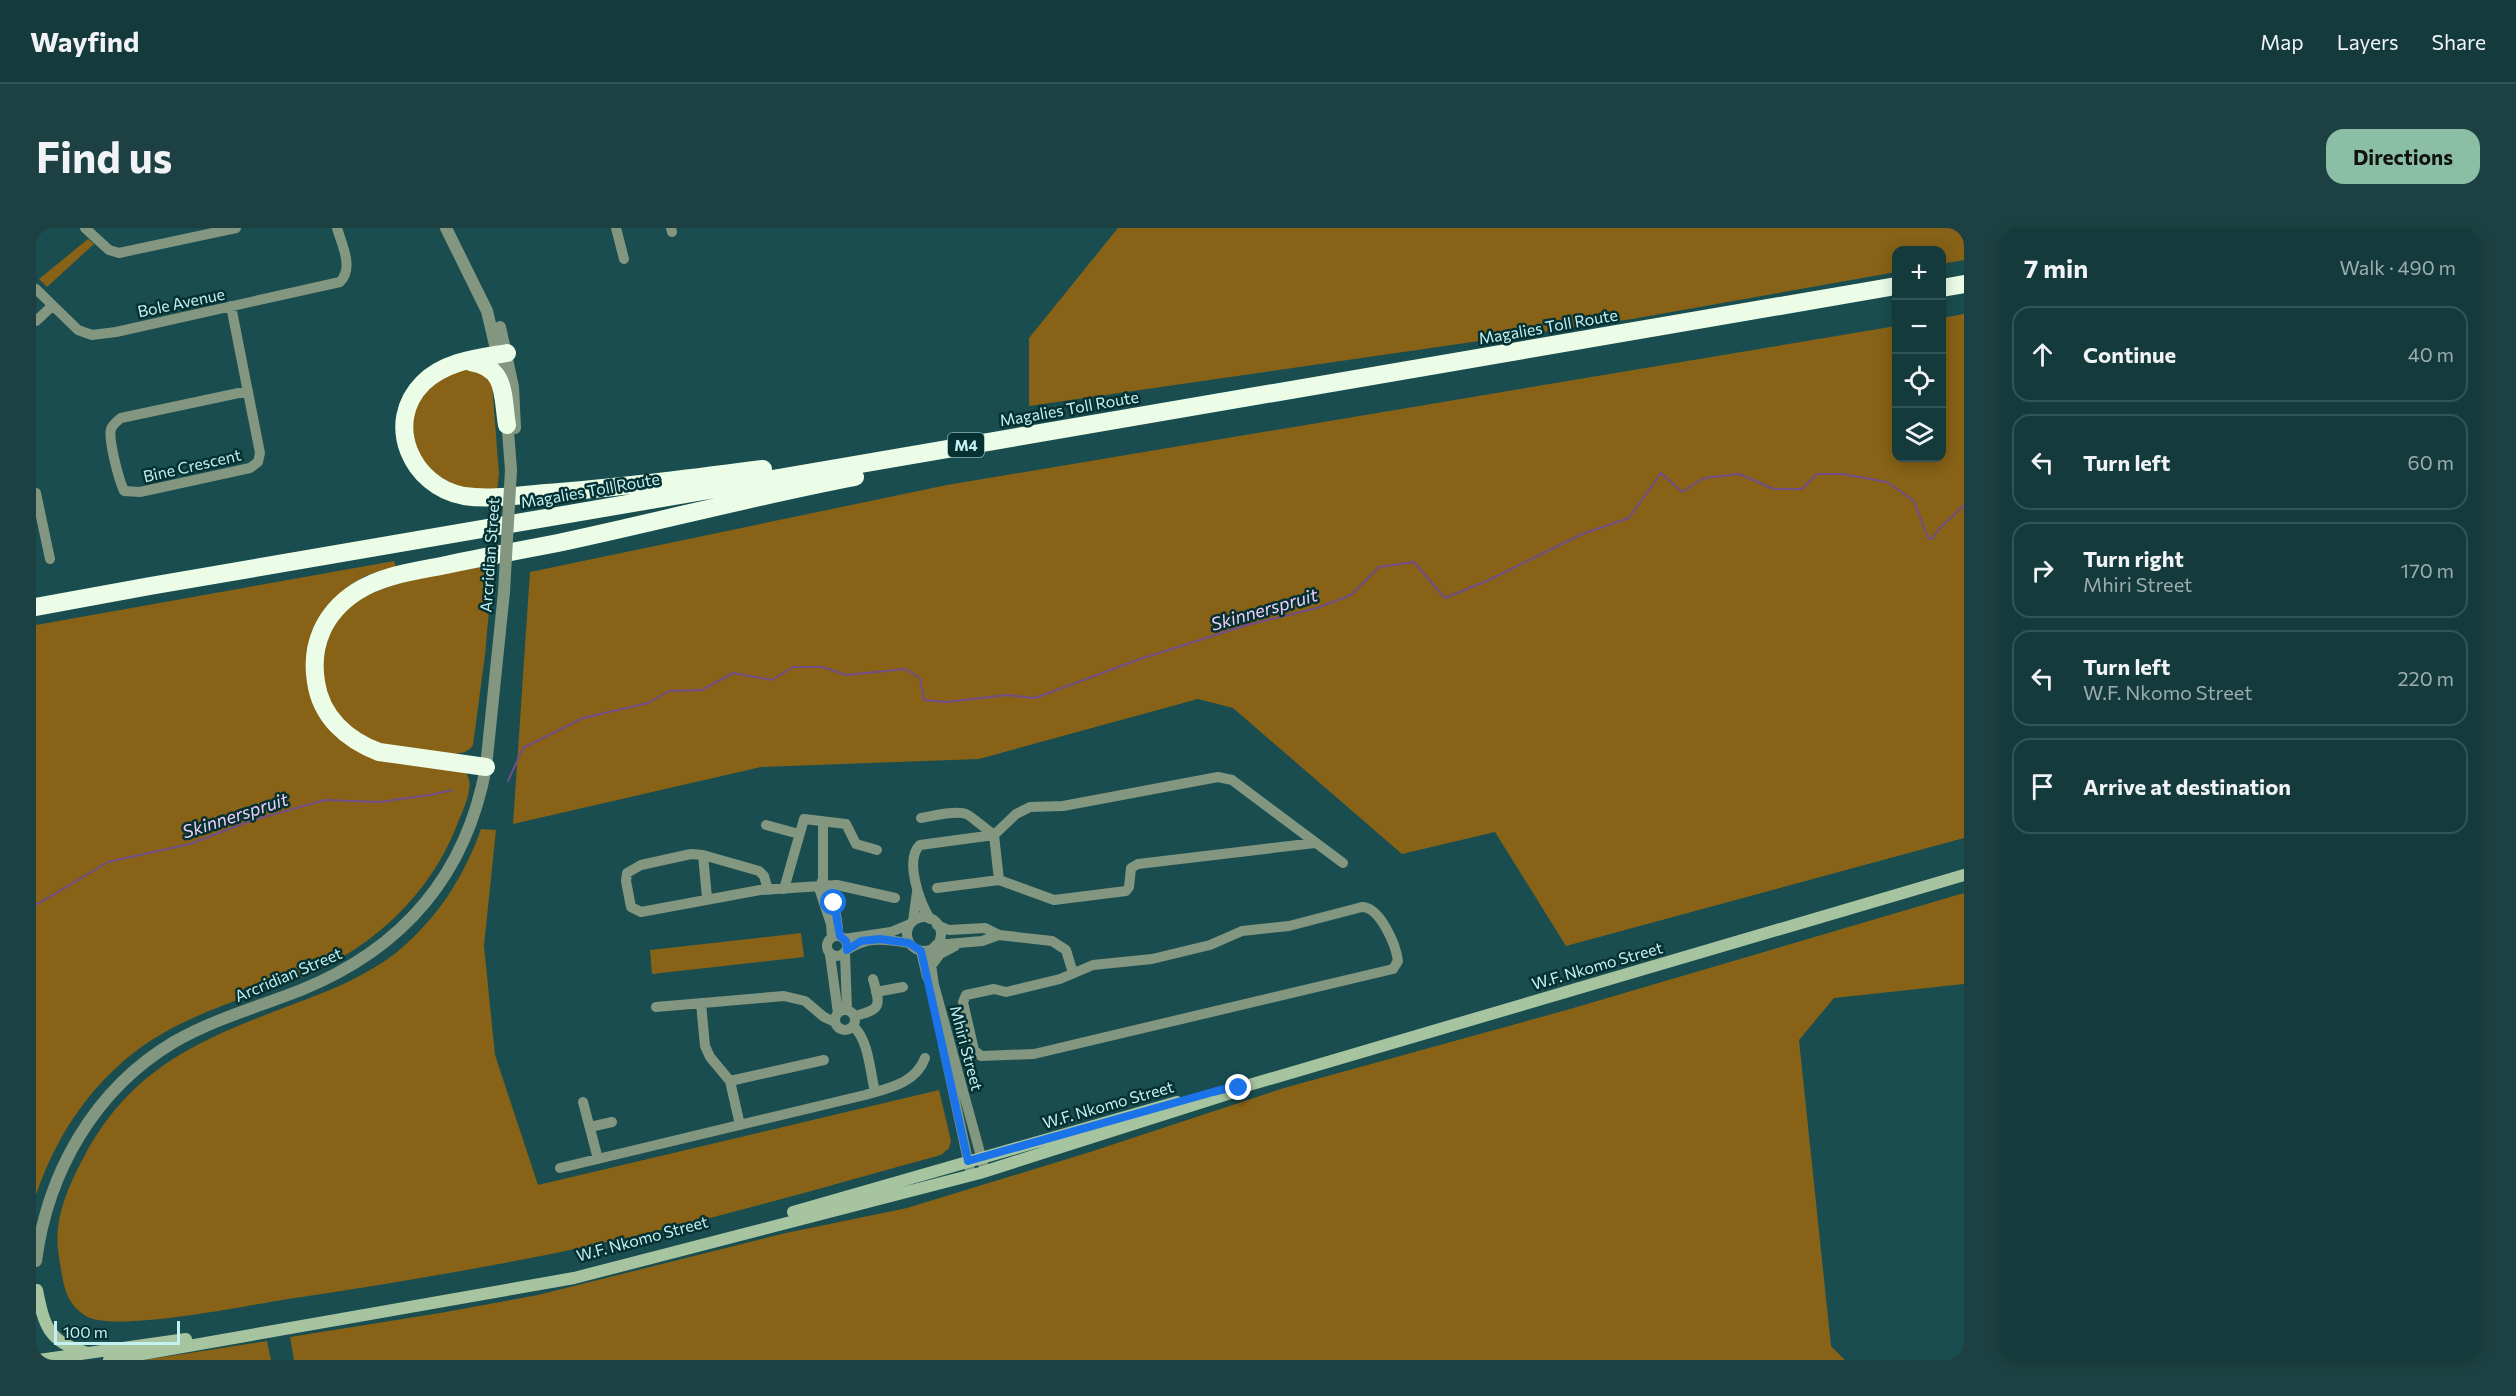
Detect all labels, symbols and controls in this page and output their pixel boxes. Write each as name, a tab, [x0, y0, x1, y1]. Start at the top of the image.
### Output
text: Wayfind	[30, 24, 139, 58]
text: Map	[2260, 29, 2304, 54]
text: Layers	[2337, 29, 2399, 54]
text: Share	[2432, 29, 2486, 54]
button: Directions	[2326, 129, 2480, 184]
text: Find us	[36, 130, 172, 182]
map controls	[1892, 246, 1946, 462]
button: +	[1892, 246, 1946, 300]
text: 7 min	[2024, 252, 2088, 283]
text: Walk · 490 m	[2339, 255, 2456, 279]
street label: Bole Avenue	[136, 283, 226, 321]
button: −	[1892, 300, 1946, 354]
street label: Magalies Toll Route	[1477, 304, 1619, 348]
icon: ahead	[2026, 338, 2059, 371]
text: Continue	[2083, 341, 2176, 368]
text: 40 m	[2408, 342, 2454, 366]
button: locate	[1892, 354, 1946, 408]
street label: Magalies Toll Route	[998, 386, 1140, 430]
button: layers	[1892, 408, 1946, 462]
road number: M4	[948, 433, 984, 457]
street label: Bine Crescent	[141, 444, 243, 486]
icon: left	[2026, 446, 2059, 479]
text: Turn left	[2083, 449, 2170, 476]
text: 60 m	[2408, 450, 2454, 474]
street label: Magalies Toll Route	[519, 468, 661, 512]
street label: Arcridian Street	[476, 497, 503, 613]
text: Turn right	[2083, 545, 2184, 572]
icon: right	[2026, 554, 2059, 587]
text: 170 m	[2401, 558, 2454, 582]
text: Mhiri Street	[2083, 572, 2192, 596]
water label: Skinnerspruit	[1208, 583, 1321, 635]
text: Turn left	[2083, 653, 2170, 680]
icon: left	[2026, 662, 2059, 695]
text: 220 m	[2398, 666, 2454, 690]
text: W.F. Nkomo Street	[2083, 680, 2252, 704]
icon: arrive	[2026, 770, 2059, 803]
text: Arrive at destination	[2083, 773, 2291, 800]
water label: Skinnerspruit	[179, 787, 291, 842]
route start	[820, 889, 846, 915]
street label: W.F. Nkomo Street	[1529, 937, 1665, 993]
street label: Arcridian Street	[231, 943, 345, 1005]
street label: Mhiri Street	[947, 1003, 988, 1093]
route end	[1225, 1074, 1251, 1100]
street label: W.F. Nkomo Street	[1040, 1076, 1176, 1132]
street label: W.F. Nkomo Street	[574, 1211, 710, 1265]
scale bar	[54, 1318, 180, 1346]
text: 100 m	[63, 1322, 108, 1341]

